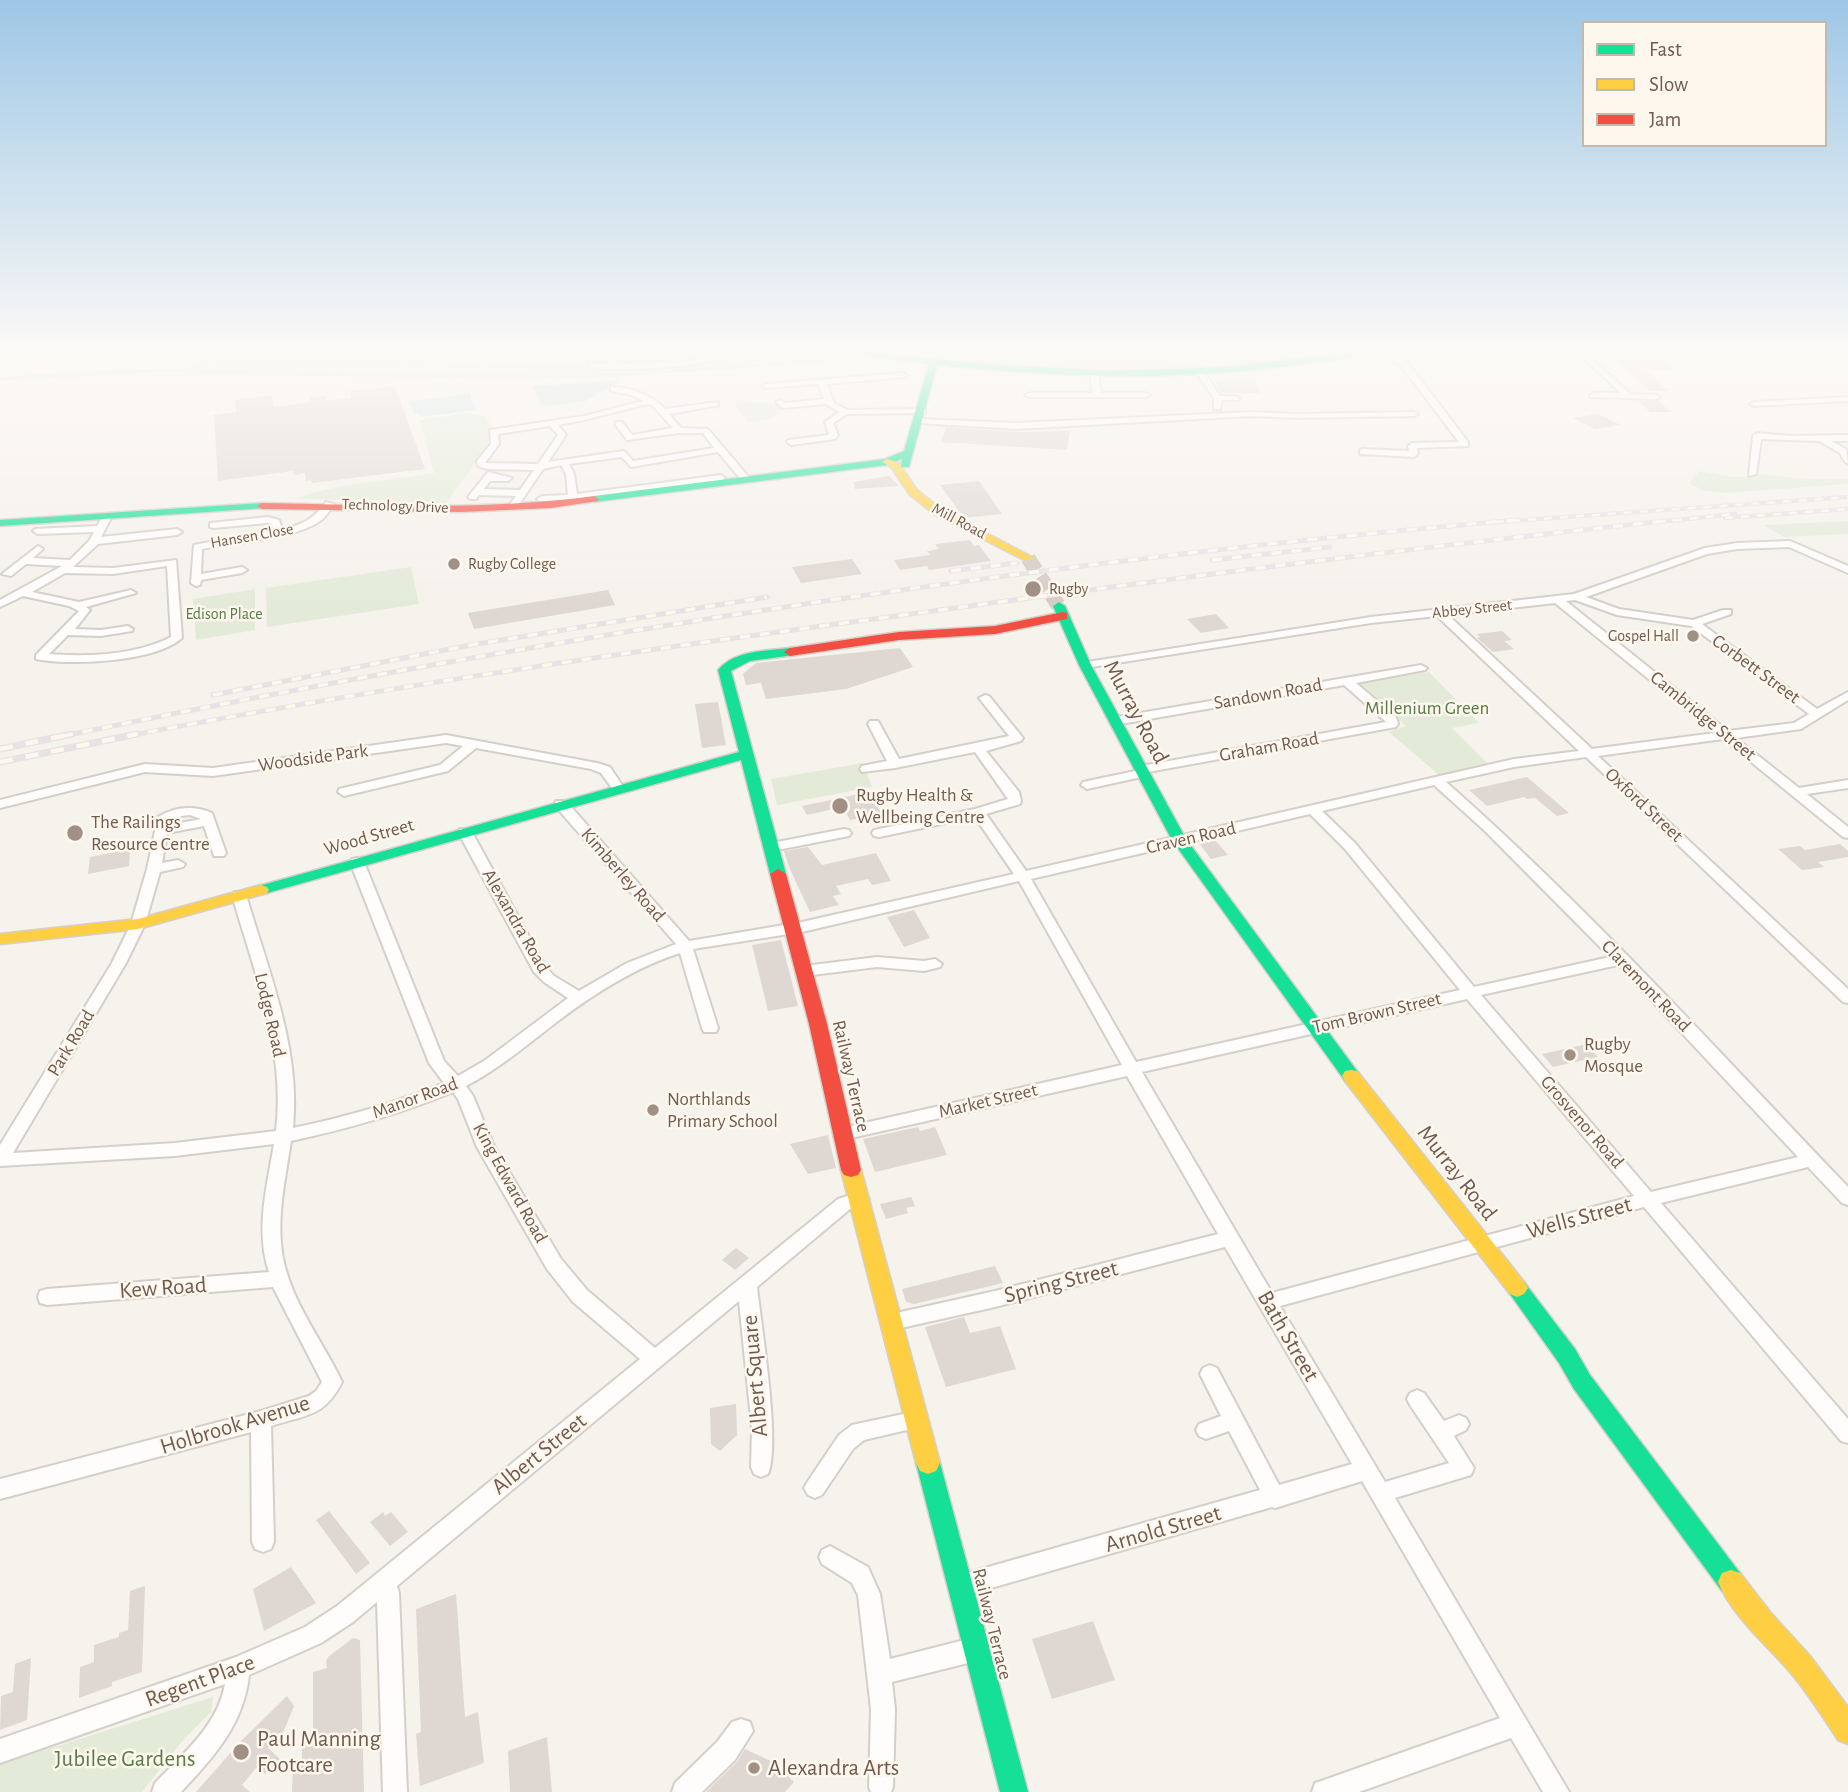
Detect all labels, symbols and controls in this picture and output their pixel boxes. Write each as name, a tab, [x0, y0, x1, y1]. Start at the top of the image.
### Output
legend	[1582, 21, 1827, 147]
text: Fast	[1649, 39, 1682, 60]
text: Slow	[1649, 74, 1688, 95]
text: Jam	[1649, 109, 1681, 130]
street label: Technology Drive	[341, 495, 449, 517]
street label: Mill Road	[929, 499, 989, 543]
street label: Hansen Close	[209, 519, 295, 553]
place label: Rugby College	[468, 554, 556, 574]
marker: Rugby College	[446, 556, 462, 572]
marker: Rugby	[1023, 579, 1043, 599]
place label: Rugby	[1049, 579, 1088, 599]
street label: Abbey Street	[1431, 595, 1513, 623]
park label: Edison Place	[185, 604, 263, 624]
place label: Gospel Hall	[1608, 626, 1679, 646]
marker: Gospel Hall	[1685, 628, 1701, 644]
street label: Corbett Street	[1708, 629, 1804, 709]
street label: Murray Road	[1097, 655, 1175, 769]
street label: Cambridge Street	[1645, 666, 1761, 766]
street label: Sandown Road	[1212, 673, 1324, 715]
park label: Millenium Green	[1365, 697, 1489, 719]
street label: Graham Road	[1218, 727, 1320, 767]
street label: Woodside Park	[257, 739, 369, 777]
street label: Oxford Street	[1600, 763, 1688, 847]
place label: Rugby Health & Wellbeing Centre	[856, 784, 985, 828]
marker: Rugby Health & Wellbeing Centre	[830, 796, 850, 816]
place label: The Railings Resource Centre	[91, 811, 210, 855]
street label: Wood Street	[321, 813, 417, 861]
street label: Craven Road	[1144, 817, 1238, 859]
marker: The Railings Resource Centre	[65, 823, 85, 843]
street label: Kimberley Road	[576, 823, 670, 927]
street label: Alexandra Road	[477, 865, 555, 977]
street label: Claremont Road	[1596, 935, 1696, 1037]
street label: Lodge Road	[249, 971, 291, 1059]
street label: Tom Brown Street	[1311, 987, 1443, 1039]
street label: Park Road	[42, 1006, 100, 1080]
street label: Railway Terrace	[827, 1018, 875, 1134]
place label: Rugby Mosque	[1584, 1033, 1643, 1077]
marker: Rugby Mosque	[1562, 1047, 1578, 1063]
street label: Grosvenor Road	[1535, 1071, 1629, 1173]
street label: Manor Road	[369, 1072, 461, 1124]
street label: Market Street	[936, 1079, 1040, 1123]
place label: Northlands Primary School	[667, 1088, 778, 1132]
marker: Northlands Primary School	[645, 1102, 661, 1118]
street label: King Edward Road	[468, 1119, 552, 1247]
street label: Murray Road	[1411, 1120, 1503, 1226]
street label: Wells Street	[1523, 1191, 1635, 1245]
street label: Spring Street	[1001, 1255, 1121, 1309]
street label: Kew Road	[118, 1271, 208, 1305]
street label: Bath Street	[1251, 1286, 1325, 1386]
street label: Albert Square	[736, 1314, 774, 1438]
street label: Holbrook Avenue	[157, 1389, 313, 1461]
street label: Albert Street	[486, 1407, 592, 1501]
street label: Arnold Street	[1102, 1499, 1224, 1559]
street label: Railway Terrace	[967, 1566, 1017, 1682]
street label: Regent Place	[141, 1648, 259, 1714]
place label: Paul Manning Footcare	[257, 1725, 381, 1779]
marker: Paul Manning Footcare	[231, 1742, 251, 1762]
park label: Jubilee Gardens	[55, 1745, 195, 1773]
place label: Alexandra Arts	[768, 1754, 899, 1782]
marker: Alexandra Arts	[746, 1760, 762, 1776]

